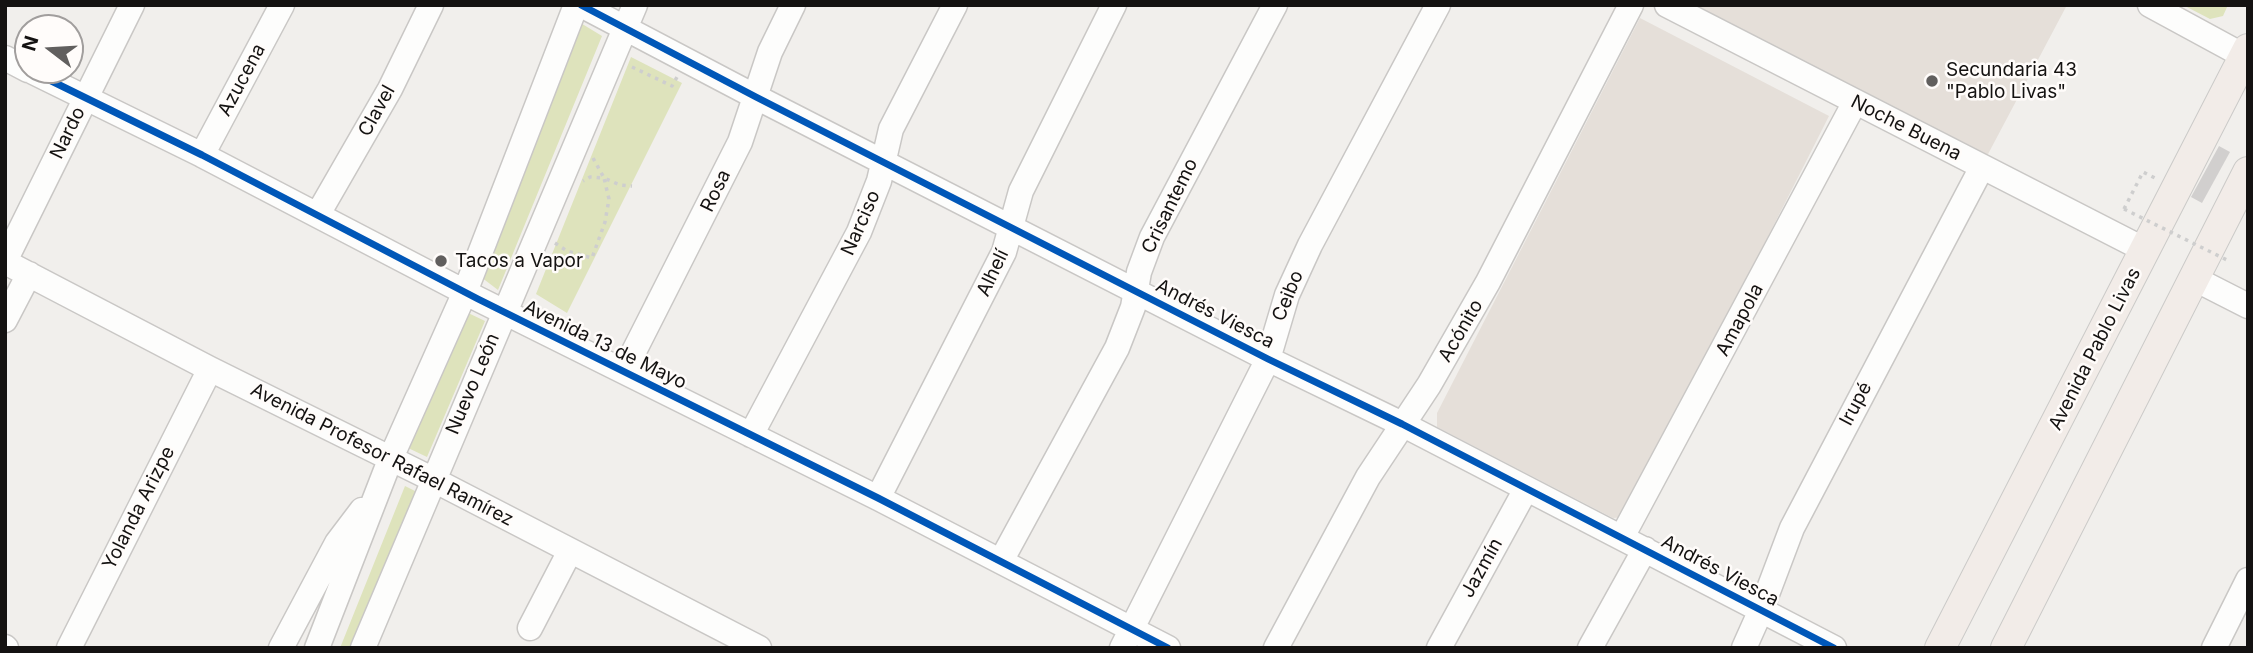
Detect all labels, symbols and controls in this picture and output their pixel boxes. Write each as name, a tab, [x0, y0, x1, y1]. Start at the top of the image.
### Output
north arrow	[14, 14, 84, 84]
text: N	[17, 33, 43, 54]
street label: Azucena	[213, 40, 271, 120]
place label: Secundaria 43 "Pablo Livas"	[1946, 59, 2077, 103]
marker: Secundaria 43 "Pablo Livas"	[1924, 73, 1940, 89]
street label: Clavel	[354, 81, 400, 141]
street label: Noche Buena	[1847, 90, 1965, 166]
street label: Nardo	[46, 103, 90, 163]
street label: Crisantemo	[1137, 155, 1203, 257]
street label: Rosa	[696, 166, 736, 216]
street label: Narciso	[837, 187, 885, 259]
street label: Alhelí	[972, 246, 1014, 300]
place label: Tacos a Vapor	[455, 250, 583, 272]
marker: Tacos a Vapor	[433, 253, 449, 269]
street label: Avenida Pablo Livas	[2044, 264, 2146, 434]
street label: Ceibo	[1268, 267, 1308, 325]
street label: Andrés Viesca	[1152, 274, 1278, 354]
street label: Amapola	[1711, 280, 1769, 360]
street label: Avenida 13 de Mayo	[520, 296, 690, 394]
street label: Acónito	[1434, 296, 1488, 366]
street label: Nuevo León	[441, 330, 505, 438]
street label: Irupé	[1835, 378, 1877, 430]
street label: Avenida Profesor Rafael Ramírez	[247, 379, 517, 531]
street label: Yolanda Arizpe	[98, 443, 180, 573]
street label: Andrés Viesca	[1657, 530, 1783, 612]
street label: Jazmín	[1456, 534, 1508, 602]

